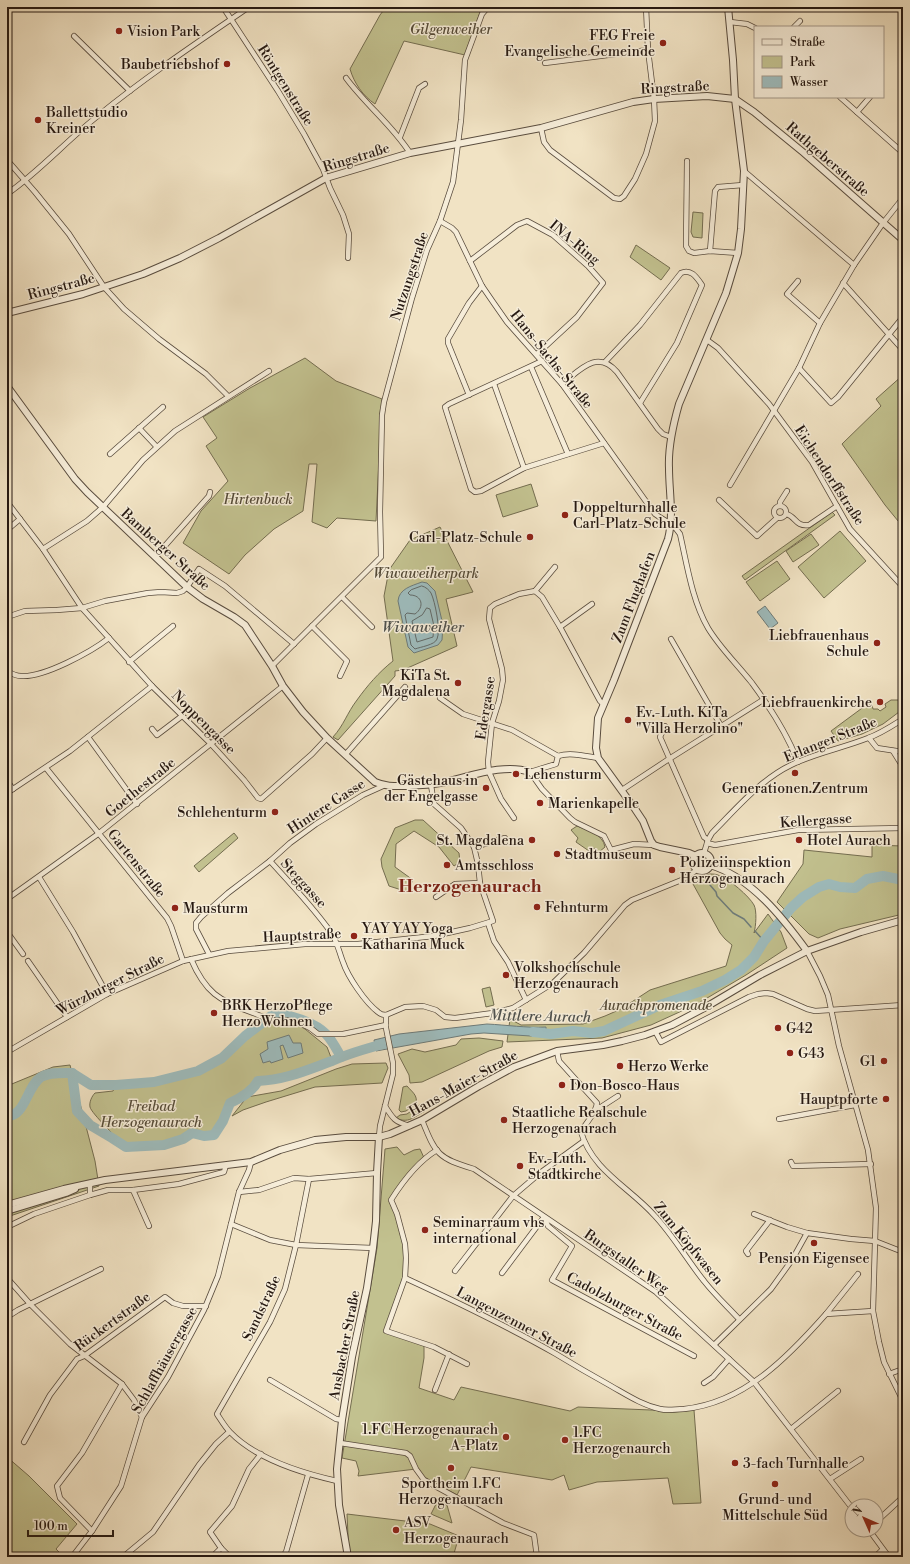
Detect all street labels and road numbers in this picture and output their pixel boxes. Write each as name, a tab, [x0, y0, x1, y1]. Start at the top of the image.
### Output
street label: Röntgenstraße	[253, 42, 317, 129]
street label: Ringstraße	[640, 77, 710, 99]
street label: Rathgeberstraße	[782, 119, 873, 201]
street label: Ringstraße	[321, 139, 392, 177]
street label: INA-Ring	[545, 216, 604, 270]
street label: Nutzungstraße	[387, 229, 433, 323]
street label: Ringstraße	[26, 269, 97, 305]
street label: Hans-Sachs-Straße	[506, 307, 597, 413]
street label: Eichendorffstraße	[790, 422, 868, 529]
street label: Bamberger Straße	[116, 504, 214, 595]
street label: Zum Flughafen	[608, 548, 660, 646]
street label: Edergasse	[472, 675, 500, 741]
street label: Noppengasse	[167, 687, 239, 759]
street label: Erlanger Straße	[781, 713, 880, 767]
street label: Goethestraße	[102, 754, 179, 822]
street label: Hintere Gasse	[284, 775, 369, 839]
street label: Kellergasse	[779, 810, 853, 832]
street label: Gartenstraße	[103, 826, 169, 902]
street label: Steggasse	[276, 855, 330, 912]
street label: Hauptstraße	[262, 925, 342, 947]
street label: Würzburger Straße	[52, 950, 168, 1020]
street label: Hans-Maier-Straße	[406, 1047, 521, 1121]
street label: Zum Köpfwasen	[649, 1199, 728, 1289]
street label: Burgstaller Weg	[580, 1225, 673, 1298]
street label: Cadolzburger Straße	[563, 1269, 686, 1345]
street label: Sandstraße	[239, 1273, 285, 1344]
street label: Langenzenner Straße	[453, 1283, 580, 1362]
street label: Rückertstraße	[71, 1288, 154, 1355]
street label: Ansbacher Straße	[325, 1289, 364, 1403]
street label: Schlaffhäusergasse	[128, 1304, 202, 1417]

